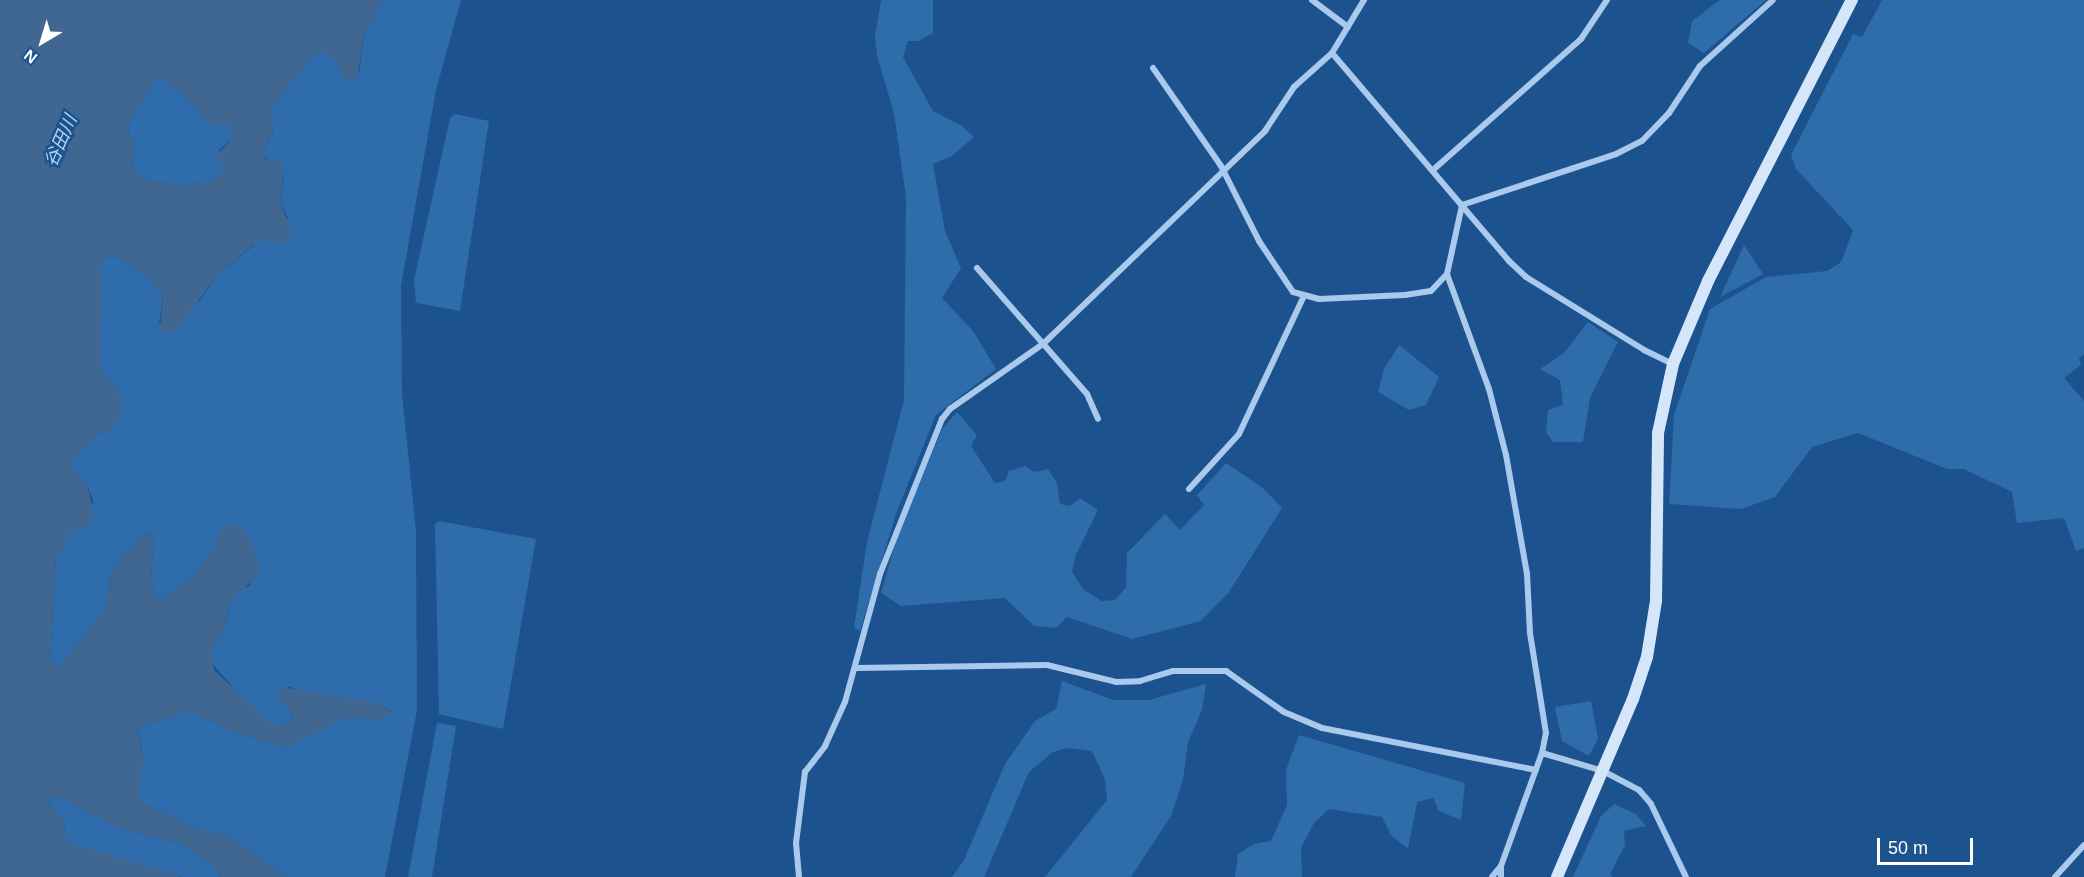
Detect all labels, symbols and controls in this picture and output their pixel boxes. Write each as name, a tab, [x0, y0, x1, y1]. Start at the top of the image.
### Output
north arrow	[12, 12, 72, 72]
text: N	[21, 46, 40, 67]
water label: 谷田川	[40, 112, 82, 170]
scale bar	[1880, 826, 1976, 864]
text: 50 m	[1888, 838, 1928, 858]

